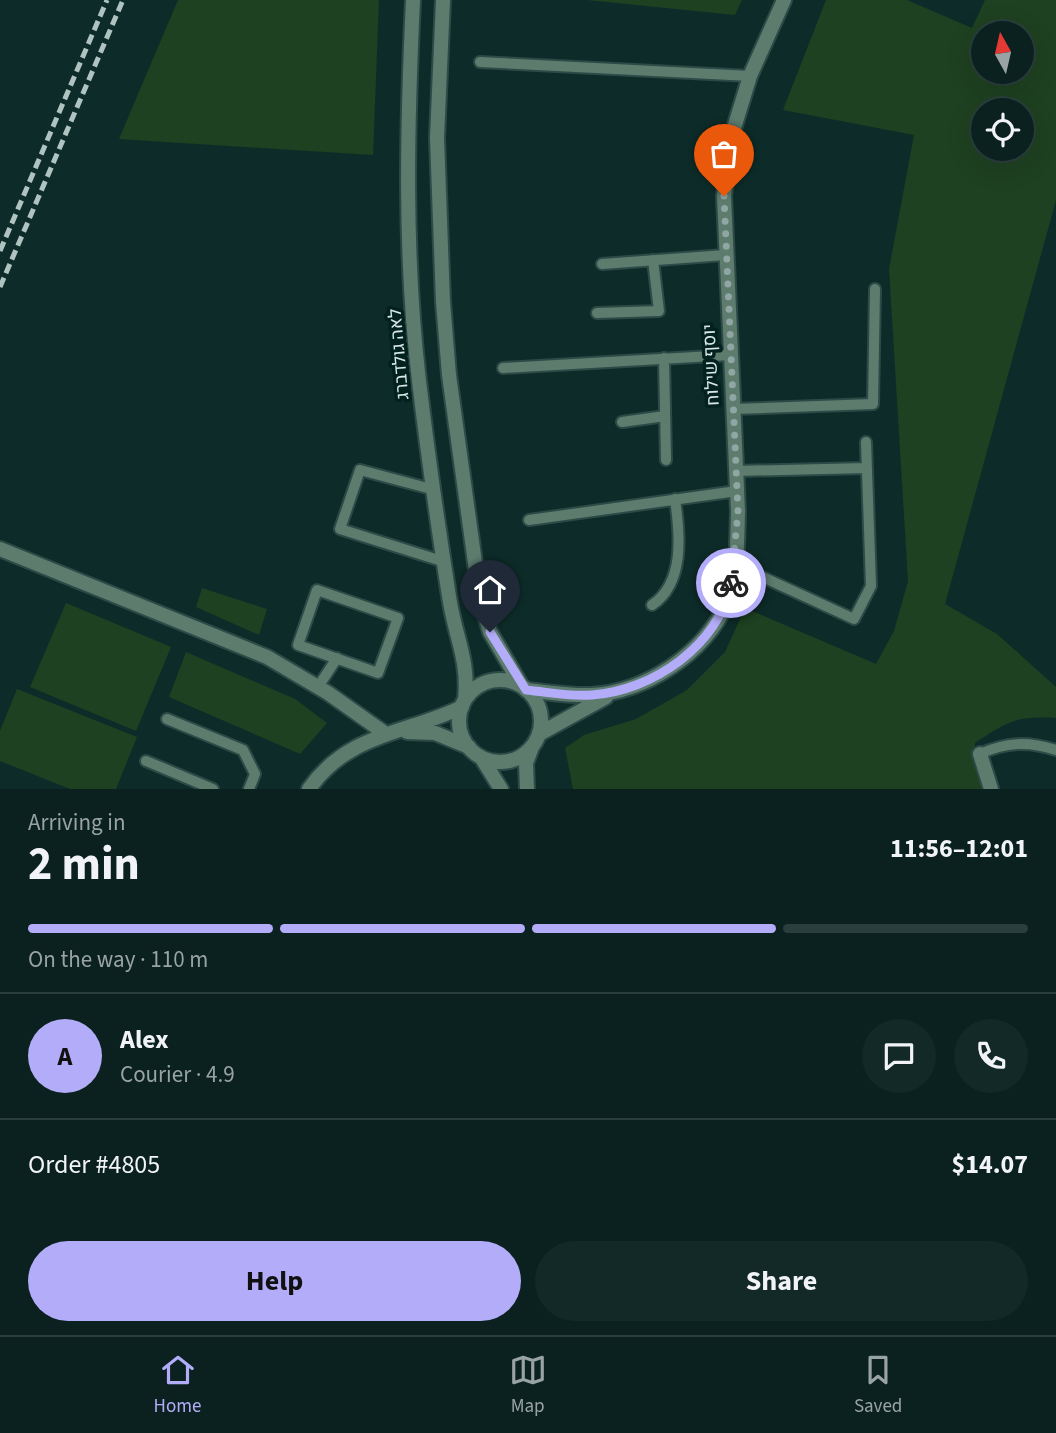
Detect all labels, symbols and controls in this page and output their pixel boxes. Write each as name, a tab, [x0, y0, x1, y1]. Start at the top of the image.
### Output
north arrow	[971, 21, 1034, 84]
map controls	[971, 21, 1034, 161]
button: locate	[971, 98, 1034, 161]
pin	[694, 124, 754, 196]
icon: bag	[705, 135, 743, 173]
street label: לאה גולדברג	[383, 308, 415, 400]
street label: יוסף שילוח	[696, 324, 726, 406]
courier	[696, 548, 766, 618]
pin	[460, 560, 520, 632]
icon: bike	[712, 564, 750, 602]
icon: home	[471, 571, 509, 609]
text: Arriving in	[28, 806, 126, 839]
text: 11:56–12:01	[890, 830, 1028, 867]
text: 2 min	[28, 832, 140, 897]
text: On the way · 110 m	[28, 943, 208, 976]
button: chat	[862, 1019, 936, 1093]
button: phone	[954, 1019, 1028, 1093]
text: Alex	[120, 1021, 169, 1058]
text: A	[58, 1038, 72, 1075]
text: Courier · 4.9	[120, 1058, 235, 1091]
text: Order #4805	[28, 1146, 160, 1183]
text: $14.07	[952, 1146, 1028, 1183]
button: Help	[28, 1241, 521, 1321]
button: Share	[535, 1241, 1028, 1321]
tab: Home	[154, 1351, 201, 1420]
tab: Map	[509, 1351, 547, 1420]
tab: Saved	[854, 1351, 902, 1420]

